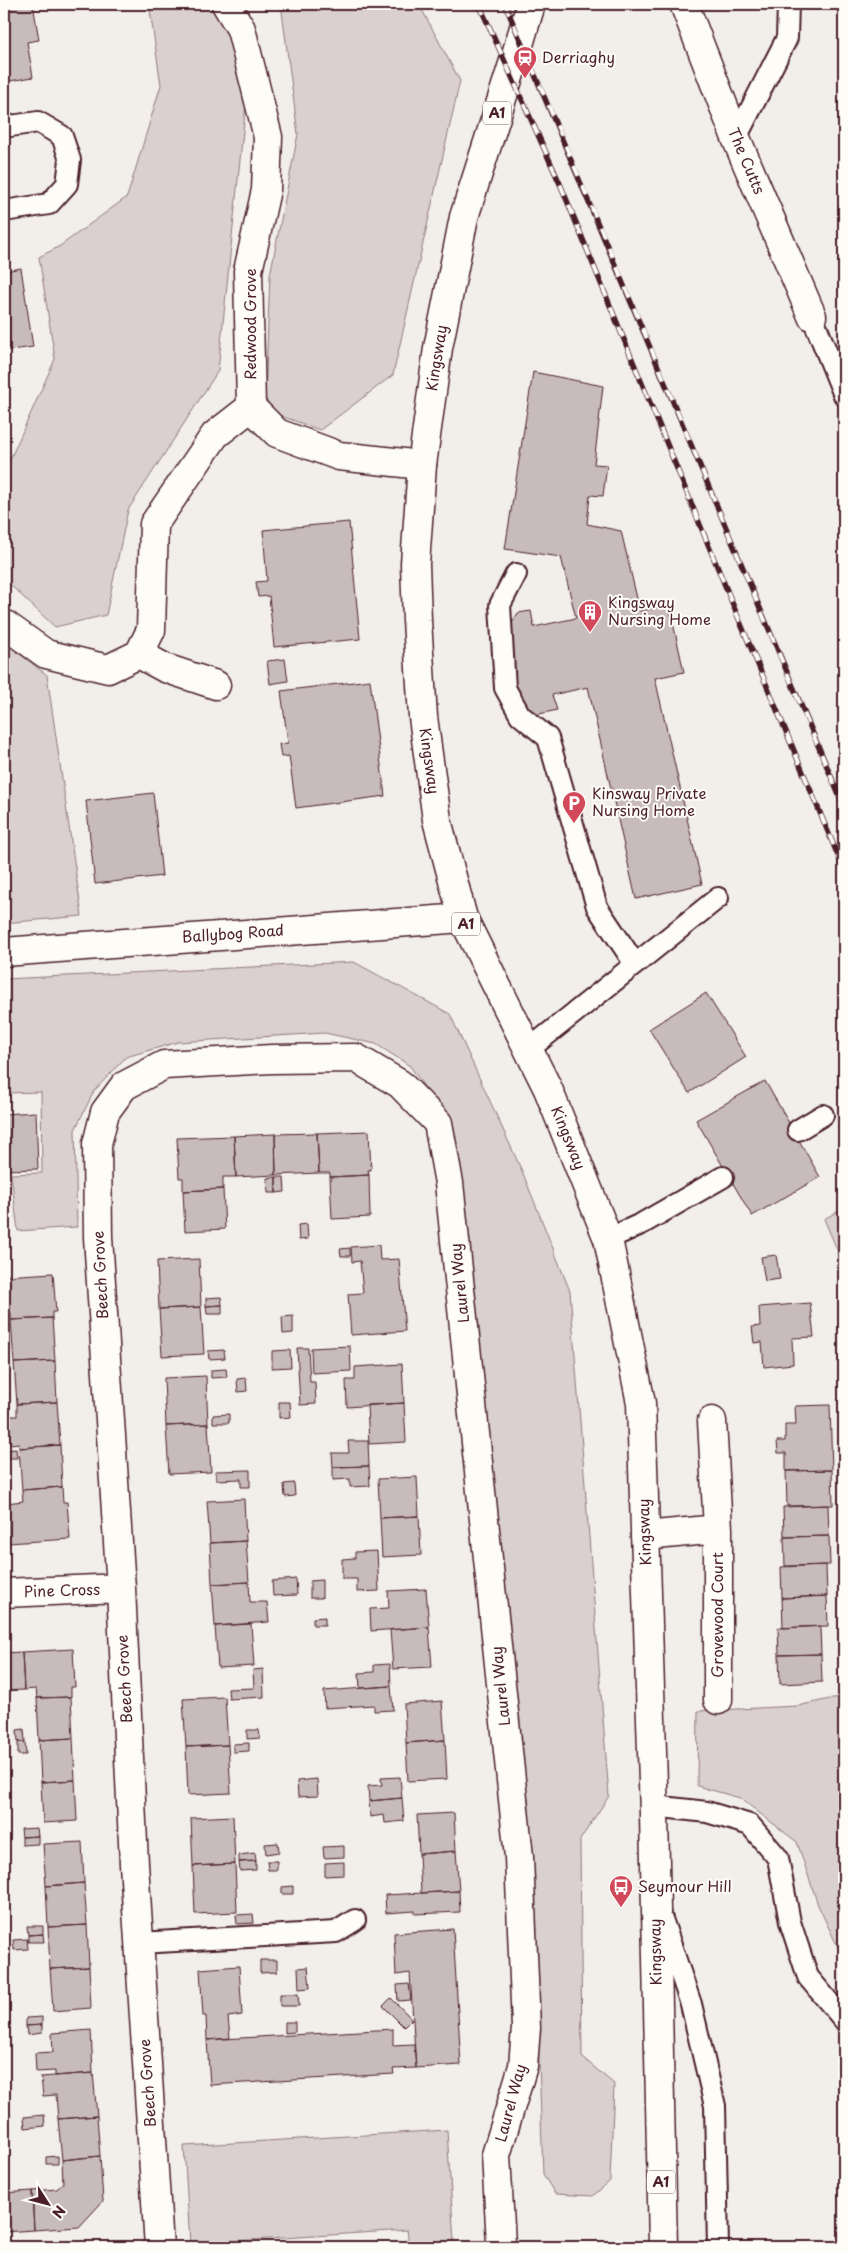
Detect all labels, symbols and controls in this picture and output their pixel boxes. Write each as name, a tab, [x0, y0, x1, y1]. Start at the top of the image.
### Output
station icon: Derriaghy	[512, 45, 538, 79]
place label: Derriaghy	[542, 45, 615, 68]
road number: A1	[483, 102, 511, 125]
street label: The Cutts	[723, 124, 772, 197]
street label: Redwood Grove	[238, 268, 261, 380]
street label: Kingsway	[419, 323, 452, 393]
place label: Kingsway Nursing Home	[608, 590, 711, 630]
building icon: Kingsway Nursing Home	[577, 599, 603, 633]
street label: Kingsway	[414, 726, 447, 795]
place label: Kinsway Private Nursing Home	[592, 781, 706, 821]
parking icon: Kinsway Private Nursing Home	[561, 790, 587, 824]
road number: A1	[452, 912, 480, 936]
street label: Ballybog Road	[181, 917, 285, 948]
street label: Kingsway	[546, 1102, 593, 1173]
street label: Beech Grove	[86, 1230, 113, 1320]
street label: Laurel Way	[443, 1242, 474, 1324]
street label: Kingsway	[631, 1498, 656, 1566]
street label: Grovewood Court	[705, 1552, 728, 1678]
street label: Pine Cross	[23, 1577, 100, 1602]
street label: Beech Grove	[110, 1634, 137, 1724]
street label: Laurel Way	[484, 1645, 515, 1727]
bus stop icon: Seymour Hill	[608, 1874, 634, 1908]
place label: Seymour Hill	[638, 1874, 732, 1897]
street label: Kingsway	[642, 1918, 667, 1986]
street label: Beech Grove	[132, 2038, 161, 2128]
street label: Laurel Way	[488, 2061, 531, 2144]
road number: A1	[647, 2170, 675, 2194]
north arrow	[22, 2178, 72, 2228]
text: N	[47, 2201, 71, 2223]

